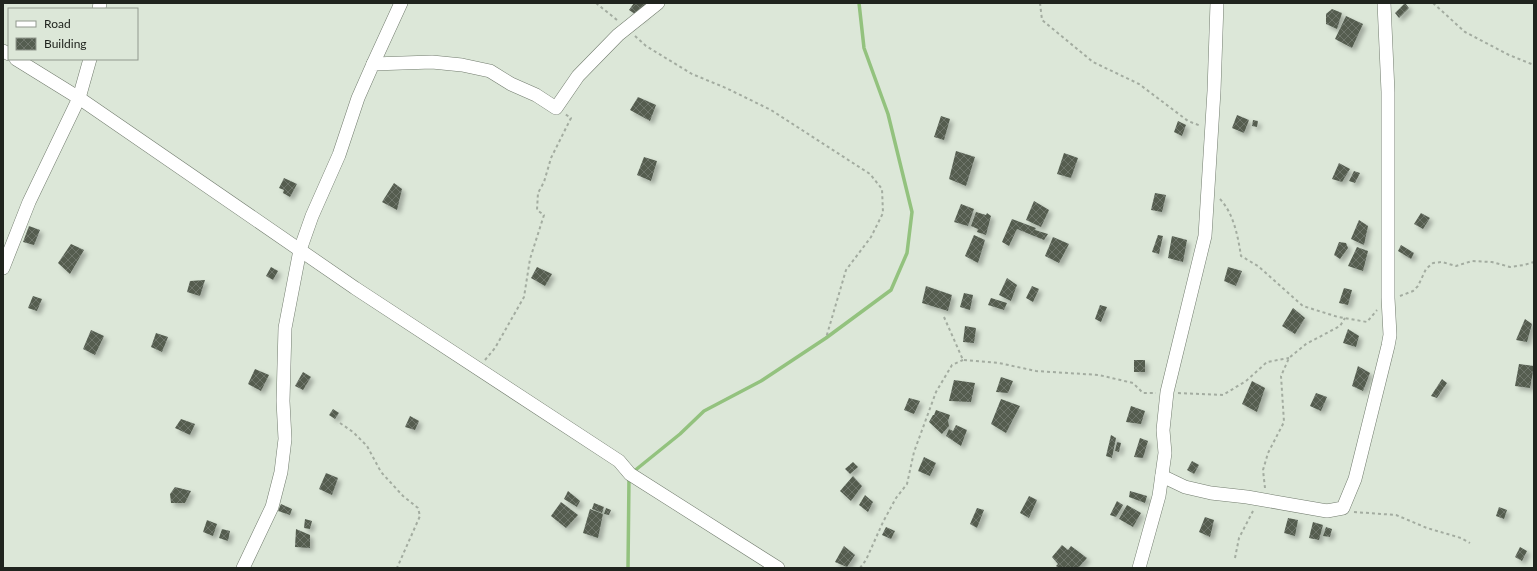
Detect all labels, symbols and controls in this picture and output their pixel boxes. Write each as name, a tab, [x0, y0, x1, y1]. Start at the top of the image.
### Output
legend	[8, 8, 138, 60]
text: Road	[44, 16, 71, 31]
text: Building	[44, 36, 87, 51]

